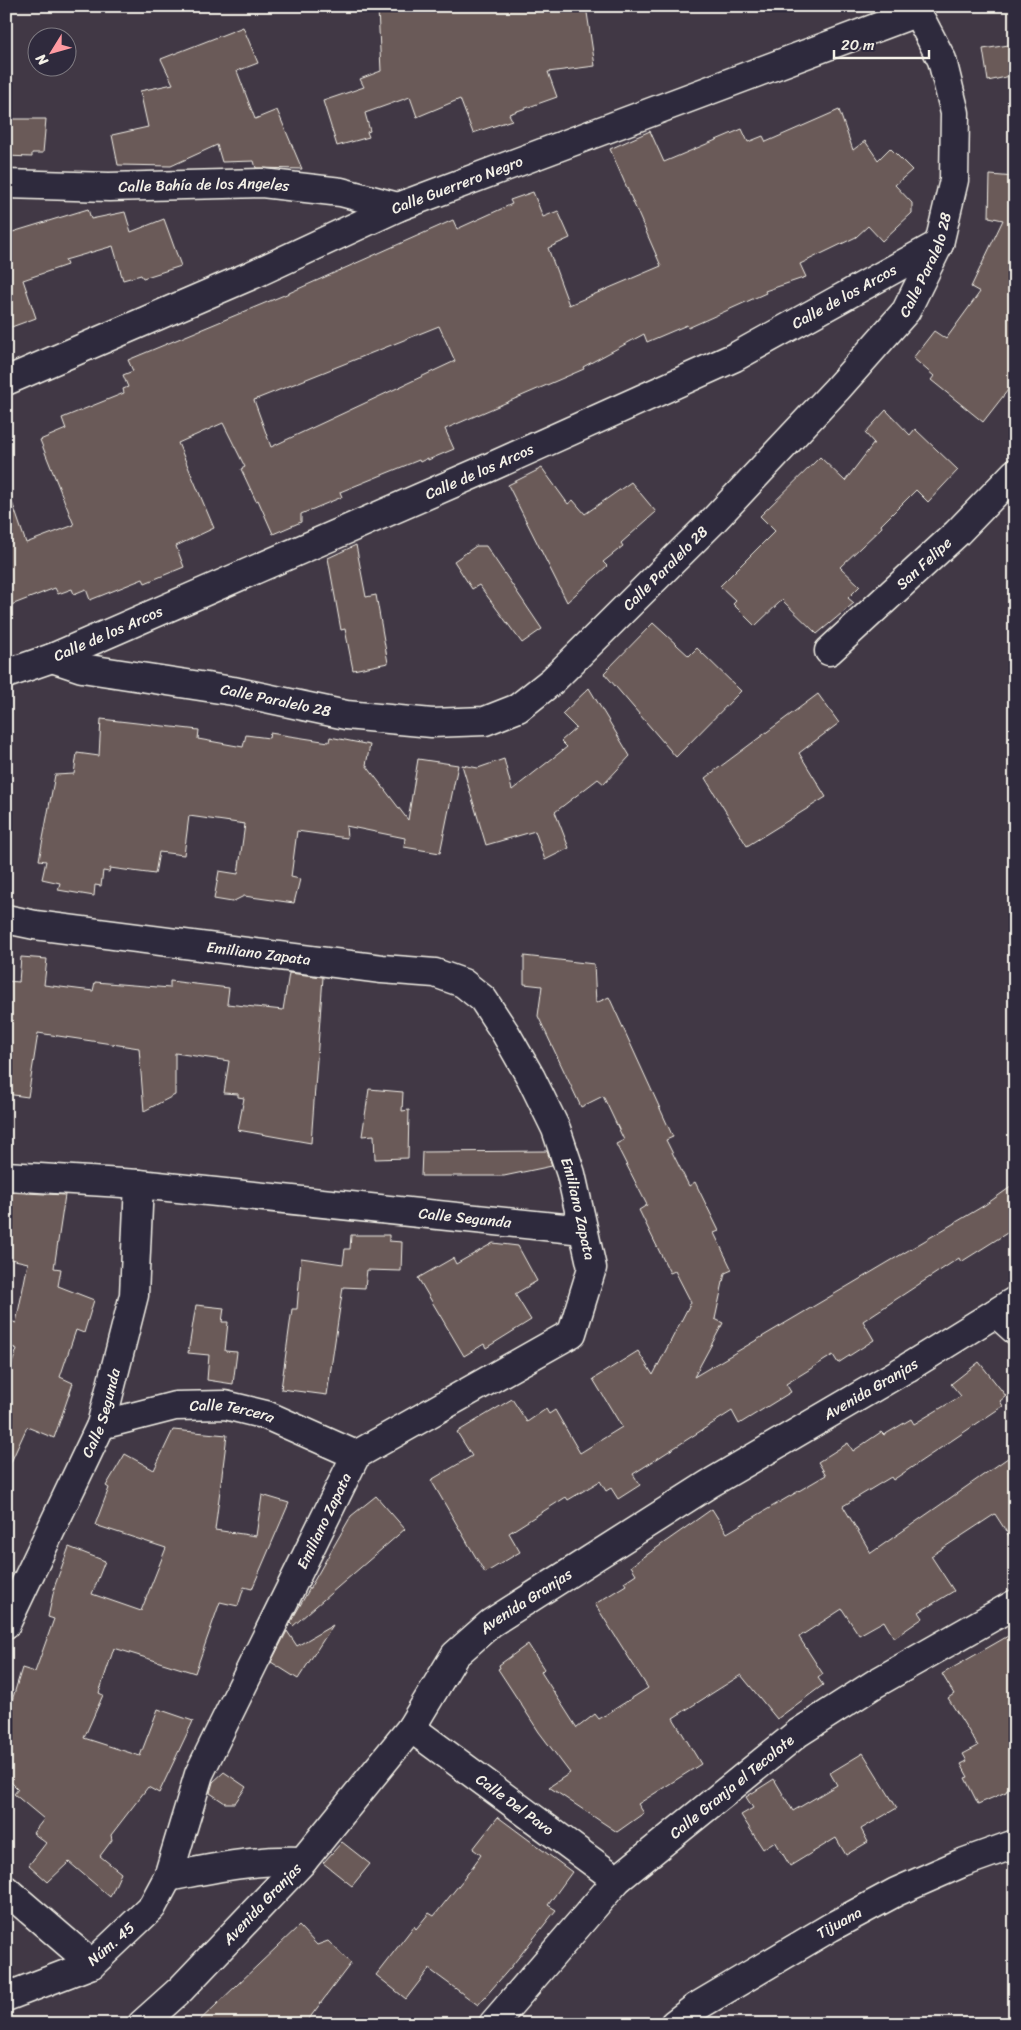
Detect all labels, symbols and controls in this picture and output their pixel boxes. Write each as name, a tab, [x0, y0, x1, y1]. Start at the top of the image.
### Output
north arrow	[28, 28, 78, 78]
scale bar	[834, 28, 928, 60]
text: 20 m	[841, 32, 875, 58]
text: N	[29, 48, 56, 72]
street label: Calle Guerrero Negro	[387, 148, 527, 222]
street label: Calle Bahía de los Angeles	[118, 170, 291, 200]
street label: Calle Paralelo 28	[893, 210, 959, 324]
street label: Calle de los Arcos	[787, 257, 902, 336]
street label: Calle de los Arcos	[421, 436, 538, 507]
street label: Calle Paralelo 28	[616, 519, 714, 617]
street label: San Felipe	[890, 530, 958, 596]
street label: Calle de los Arcos	[49, 598, 167, 669]
street label: Calle Paralelo 28	[219, 676, 333, 724]
street label: Emiliano Zapata	[205, 934, 313, 973]
street label: Emiliano Zapata	[553, 1154, 603, 1263]
street label: Calle Segunda	[417, 1200, 513, 1236]
street label: Avenida Granjas	[818, 1351, 923, 1428]
street label: Calle Segunda	[74, 1365, 128, 1462]
street label: Calle Tercera	[189, 1392, 279, 1430]
street label: Emiliano Zapata	[289, 1468, 359, 1574]
street label: Avenida Granjas	[473, 1561, 577, 1641]
street label: Calle Granja el Tecolote	[663, 1728, 800, 1846]
street label: Calle Del Pavo	[470, 1767, 560, 1843]
street label: Avenida Granjas	[215, 1856, 308, 1952]
street label: Tijuana	[811, 1899, 867, 1946]
street label: Núm. 45	[81, 1916, 141, 1972]

